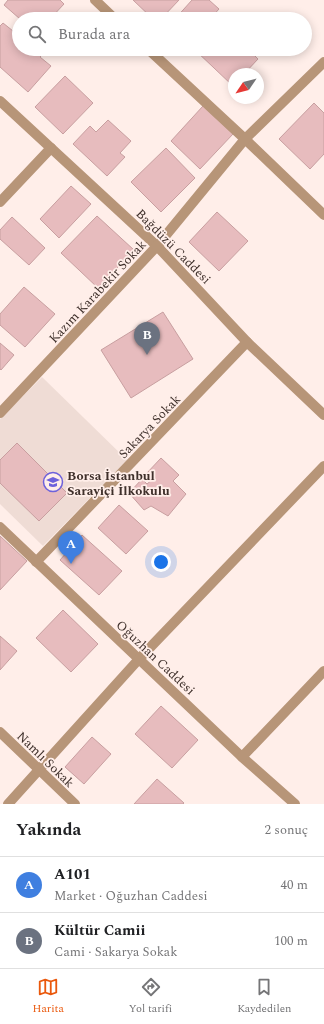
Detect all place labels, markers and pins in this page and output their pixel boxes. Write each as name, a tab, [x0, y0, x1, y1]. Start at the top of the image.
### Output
pin: B	[134, 322, 160, 355]
place label: Borsa İstanbul Sarayiçi İlkokulu	[67, 466, 170, 501]
school or university icon: Borsa İstanbul Sarayiçi İlkokulu	[42, 471, 64, 493]
pin: A	[58, 531, 84, 564]

